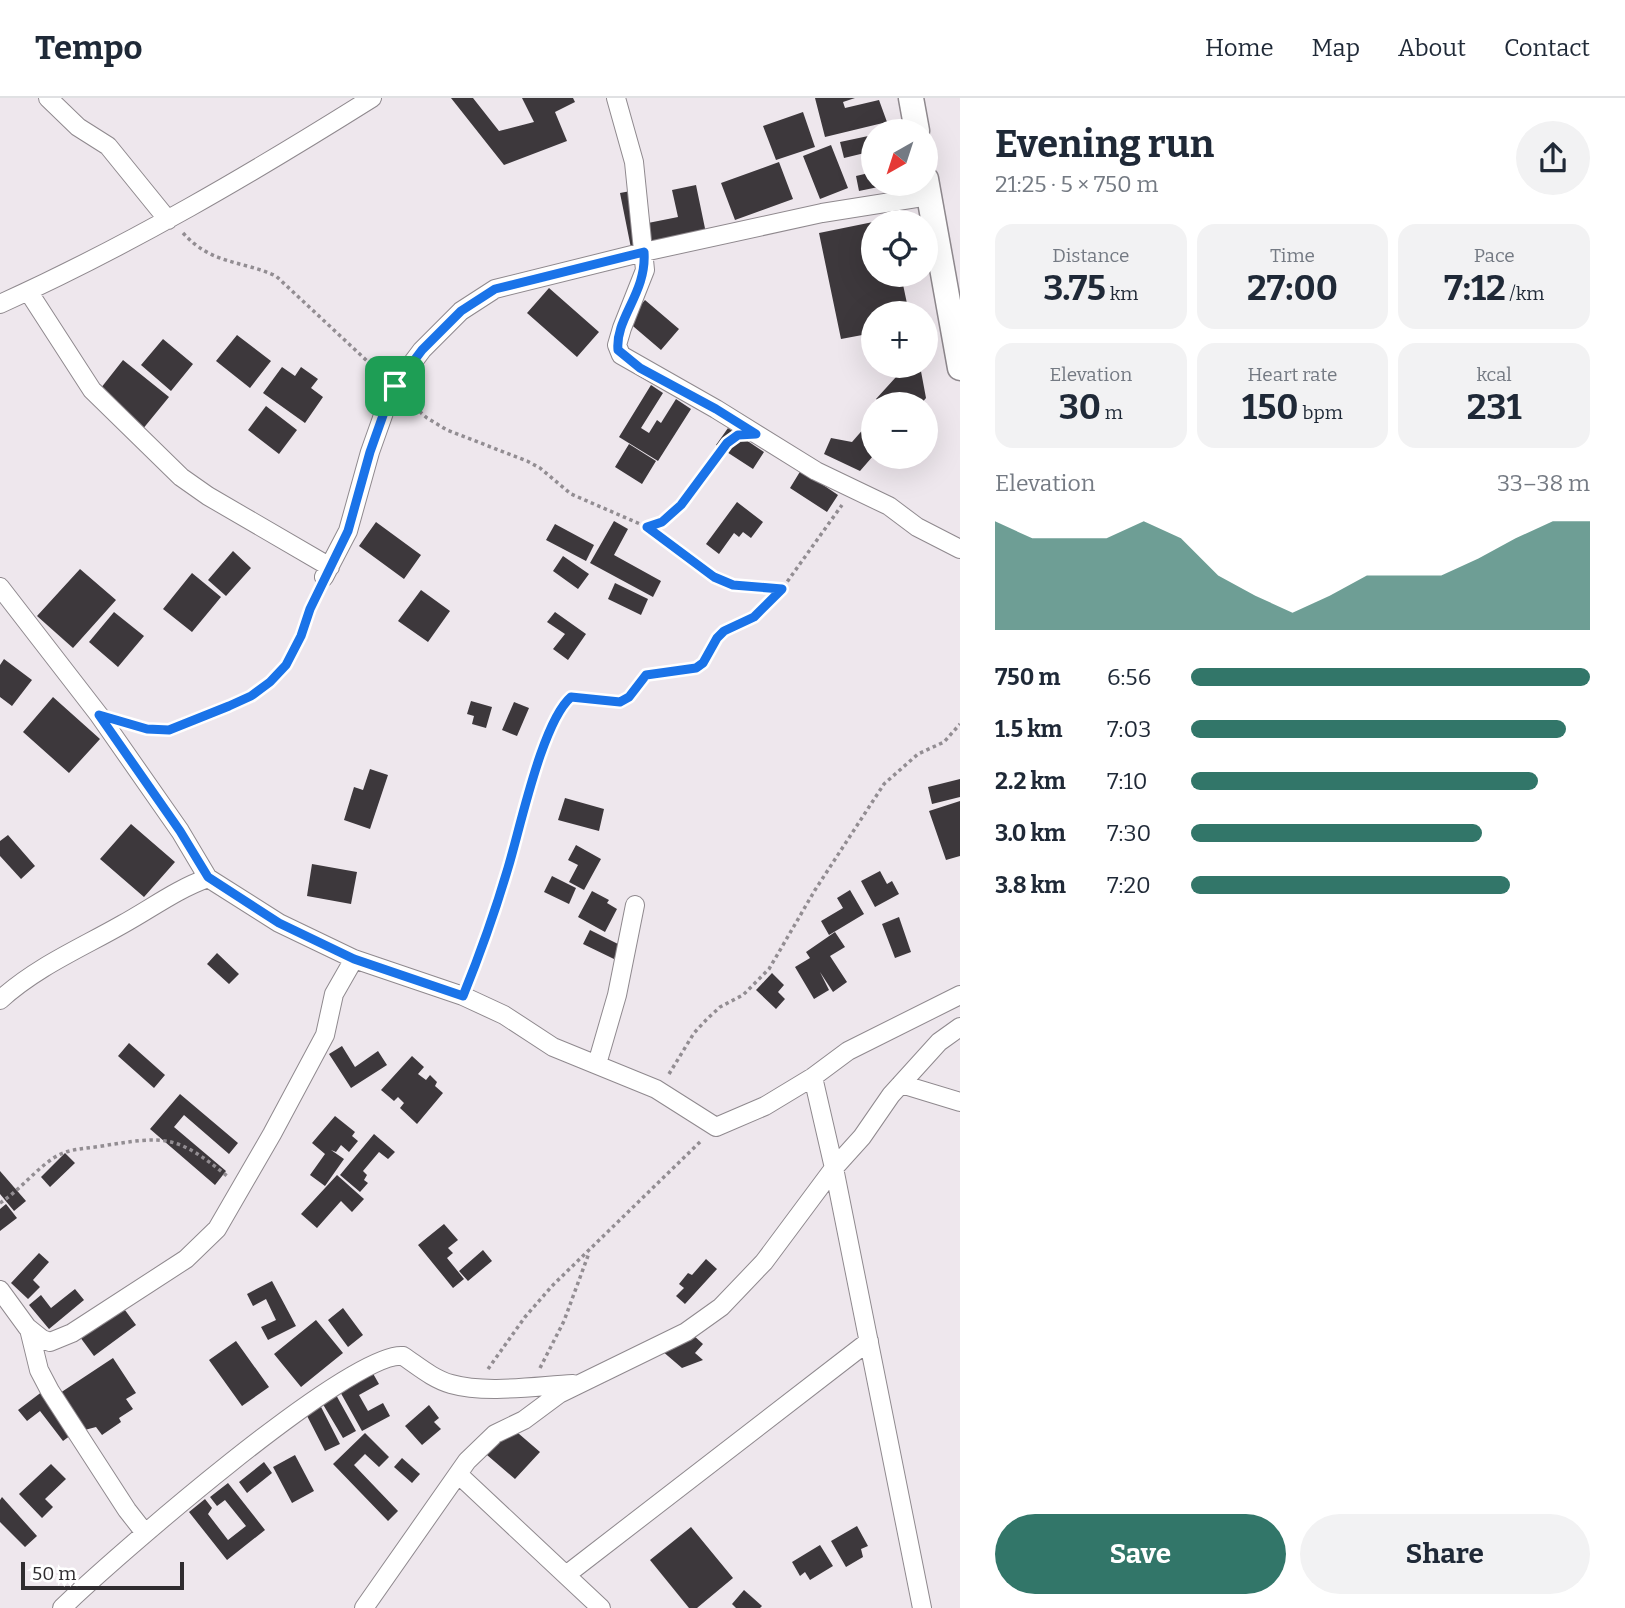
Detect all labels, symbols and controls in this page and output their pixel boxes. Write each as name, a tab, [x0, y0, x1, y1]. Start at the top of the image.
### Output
text: Tempo	[35, 28, 143, 68]
text: Home	[1205, 34, 1274, 62]
text: Map	[1312, 34, 1360, 62]
text: About	[1398, 34, 1466, 62]
text: Contact	[1504, 34, 1590, 62]
north arrow	[861, 119, 938, 196]
map controls	[861, 119, 938, 469]
text: Evening run	[995, 121, 1214, 167]
button: share	[1516, 121, 1590, 195]
text: 21:25 · 5 × 750 m	[995, 170, 1158, 198]
button: locate	[861, 210, 938, 287]
text: Distance	[1052, 244, 1129, 267]
text: Time	[1270, 244, 1315, 267]
text: Pace	[1474, 244, 1515, 267]
text: 3.75	[1043, 267, 1106, 309]
text: 27:00	[1247, 267, 1338, 309]
text: 7:12	[1444, 267, 1506, 309]
text: km	[1106, 282, 1138, 305]
text: /km	[1506, 282, 1544, 305]
button: +	[861, 301, 938, 378]
pin	[365, 356, 425, 416]
text: Elevation	[1049, 363, 1132, 386]
text: Heart rate	[1248, 363, 1337, 386]
text: kcal	[1476, 363, 1512, 386]
icon: arrive	[376, 367, 414, 405]
text: 30	[1059, 386, 1101, 428]
text: 150	[1242, 386, 1299, 428]
text: 231	[1467, 386, 1522, 428]
button: −	[861, 392, 938, 469]
text: m	[1101, 401, 1123, 424]
text: bpm	[1299, 401, 1343, 424]
text: Elevation	[995, 469, 1095, 497]
text: 33–38 m	[1497, 469, 1590, 497]
text: 750 m	[995, 663, 1060, 691]
text: 6:56	[1107, 663, 1151, 691]
text: 1.5 km	[995, 715, 1062, 743]
text: 7:03	[1107, 715, 1151, 743]
text: 2.2 km	[995, 767, 1066, 795]
text: 7:10	[1107, 767, 1147, 795]
text: 3.0 km	[995, 819, 1066, 847]
text: 7:30	[1107, 819, 1151, 847]
text: 3.8 km	[995, 871, 1066, 899]
text: 7:20	[1107, 871, 1151, 899]
button: Save	[995, 1514, 1286, 1594]
button: Share	[1300, 1514, 1590, 1594]
scale bar	[21, 1559, 184, 1591]
text: 50 m	[32, 1562, 76, 1585]

